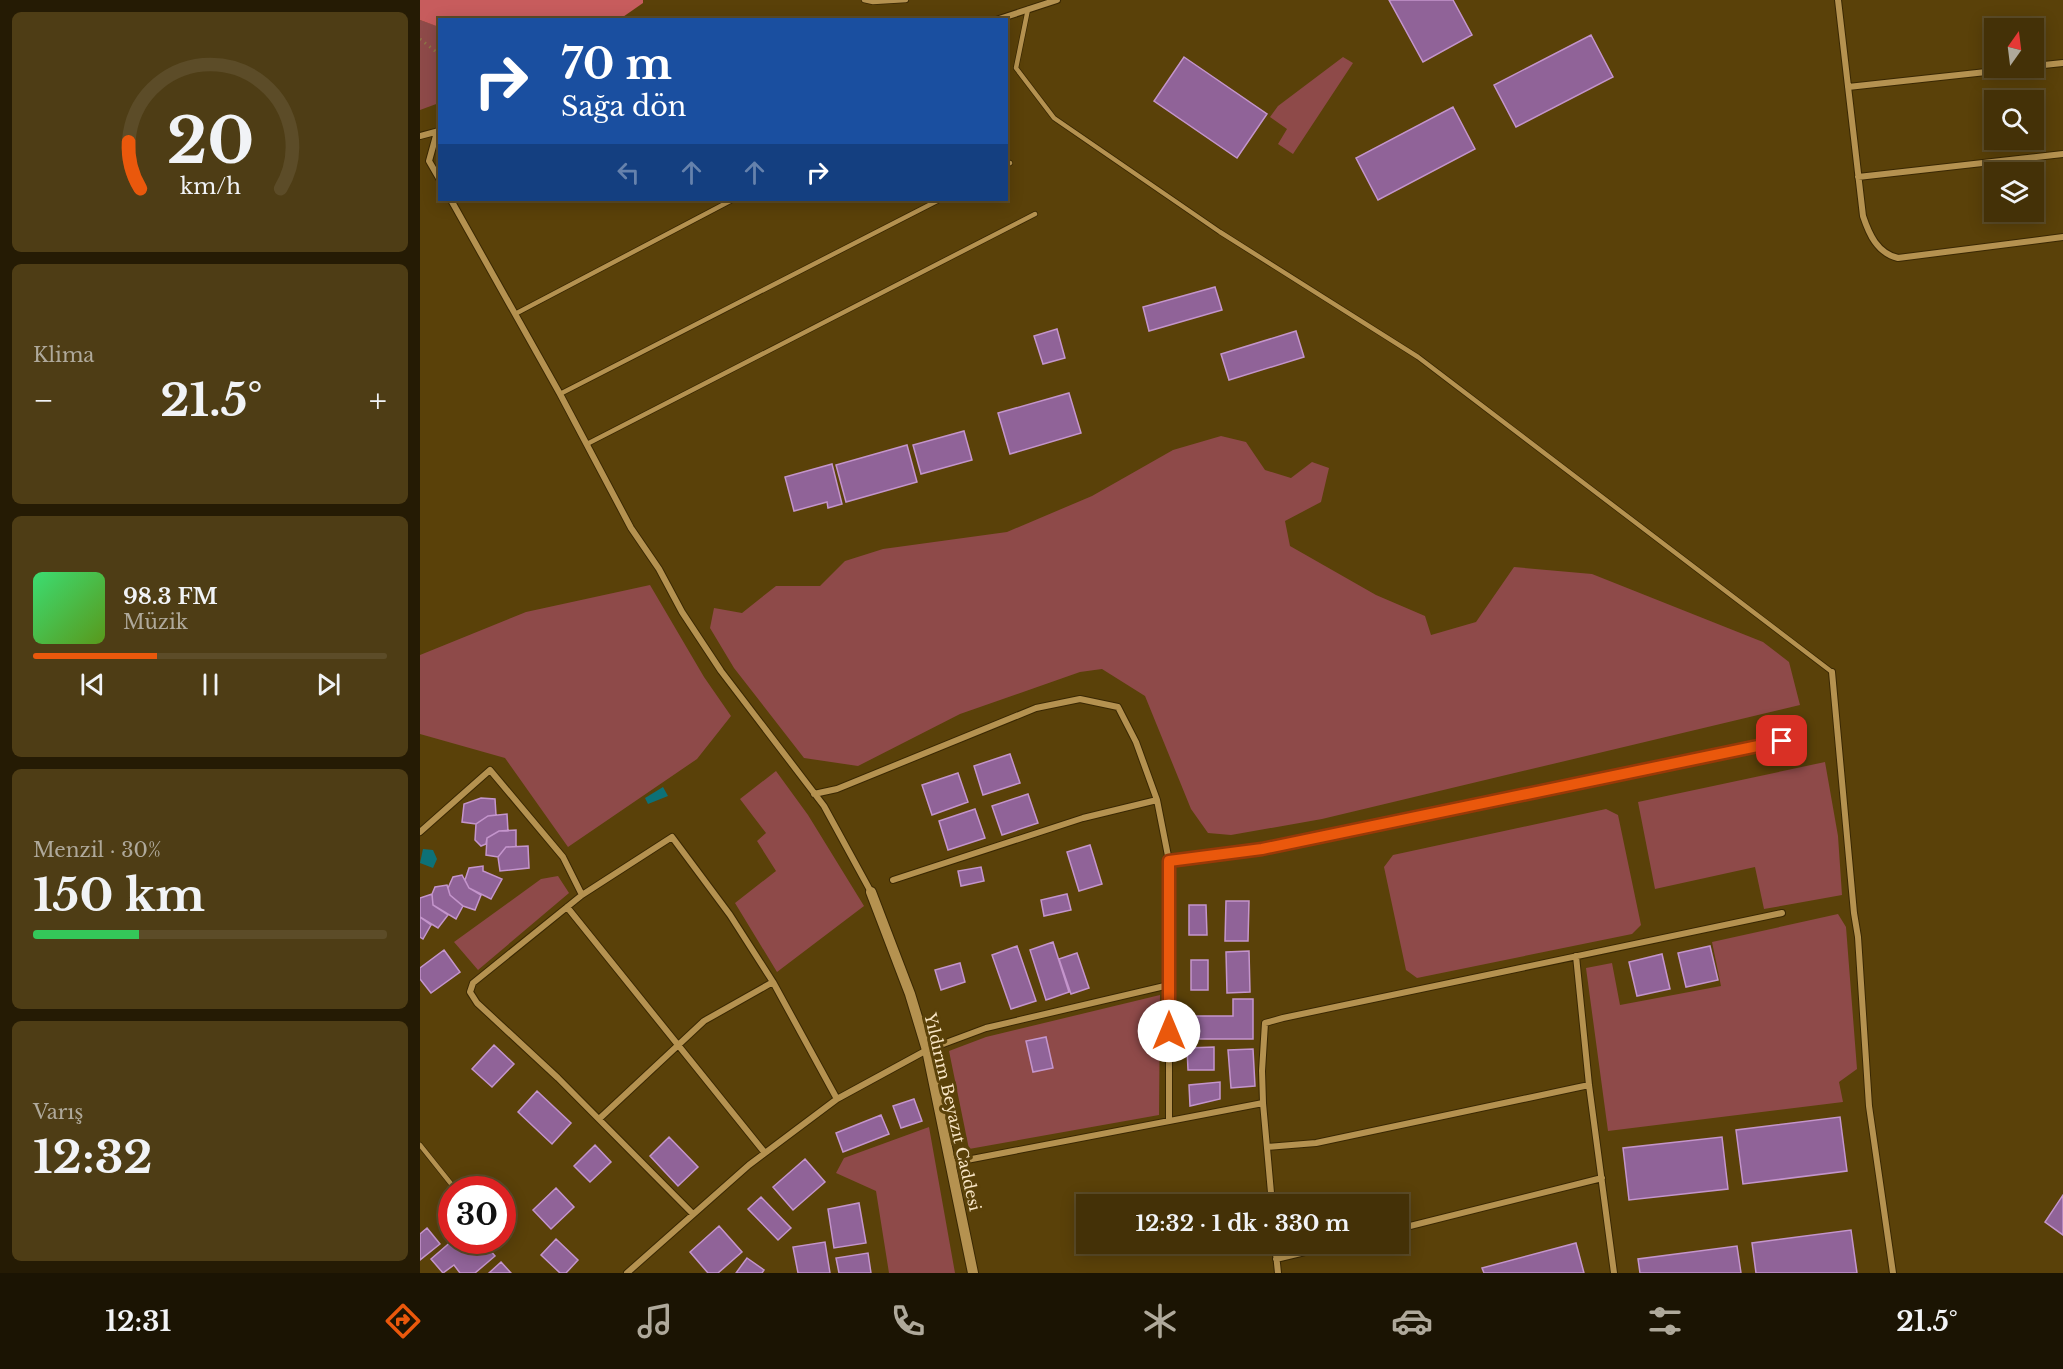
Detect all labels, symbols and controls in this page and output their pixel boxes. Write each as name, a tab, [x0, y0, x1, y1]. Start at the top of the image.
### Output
north arrow	[1984, 18, 2044, 78]
map controls	[1984, 18, 2044, 222]
text: 70 m	[561, 38, 672, 90]
icon: right	[462, 42, 540, 120]
text: Sağa dön	[561, 90, 686, 123]
button: search	[1984, 90, 2044, 150]
text: 20	[166, 102, 254, 180]
icon: left	[612, 156, 645, 189]
icon: ahead	[675, 156, 708, 189]
icon: ahead	[738, 156, 771, 189]
icon: right	[801, 156, 834, 189]
button: layers	[1984, 162, 2044, 222]
text: km/h	[180, 173, 241, 200]
text: Klima	[33, 343, 94, 367]
text: 21.5°	[160, 372, 263, 428]
text: −	[33, 380, 54, 421]
text: +	[369, 380, 387, 421]
text: 98.3 FM	[123, 583, 218, 610]
text: Müzik	[123, 610, 188, 634]
icon: previous	[76, 668, 109, 701]
icon: pause	[194, 668, 227, 701]
icon: next	[312, 668, 345, 701]
pin	[1756, 715, 1807, 766]
icon: arrive	[1765, 724, 1798, 757]
text: Menzil · 30%	[33, 838, 161, 862]
text: 150 km	[33, 867, 205, 923]
position arrow	[1137, 999, 1201, 1063]
street label: Yıldırım Beyazıt Caddesi	[920, 1010, 986, 1214]
text: Varış	[33, 1100, 83, 1124]
text: 12:32	[33, 1129, 153, 1185]
speed limit sign: 30	[438, 1176, 516, 1254]
text: 12:32 · 1 dk · 330 m	[1135, 1210, 1350, 1237]
icon: directions	[382, 1300, 424, 1342]
icon: music	[634, 1300, 676, 1342]
icon: phone	[887, 1300, 929, 1342]
icon: climate	[1139, 1300, 1181, 1342]
icon: car	[1391, 1300, 1433, 1342]
icon: filters	[1644, 1300, 1686, 1342]
text: 12:31	[105, 1305, 171, 1338]
text: 21.5°	[1896, 1305, 1958, 1338]

